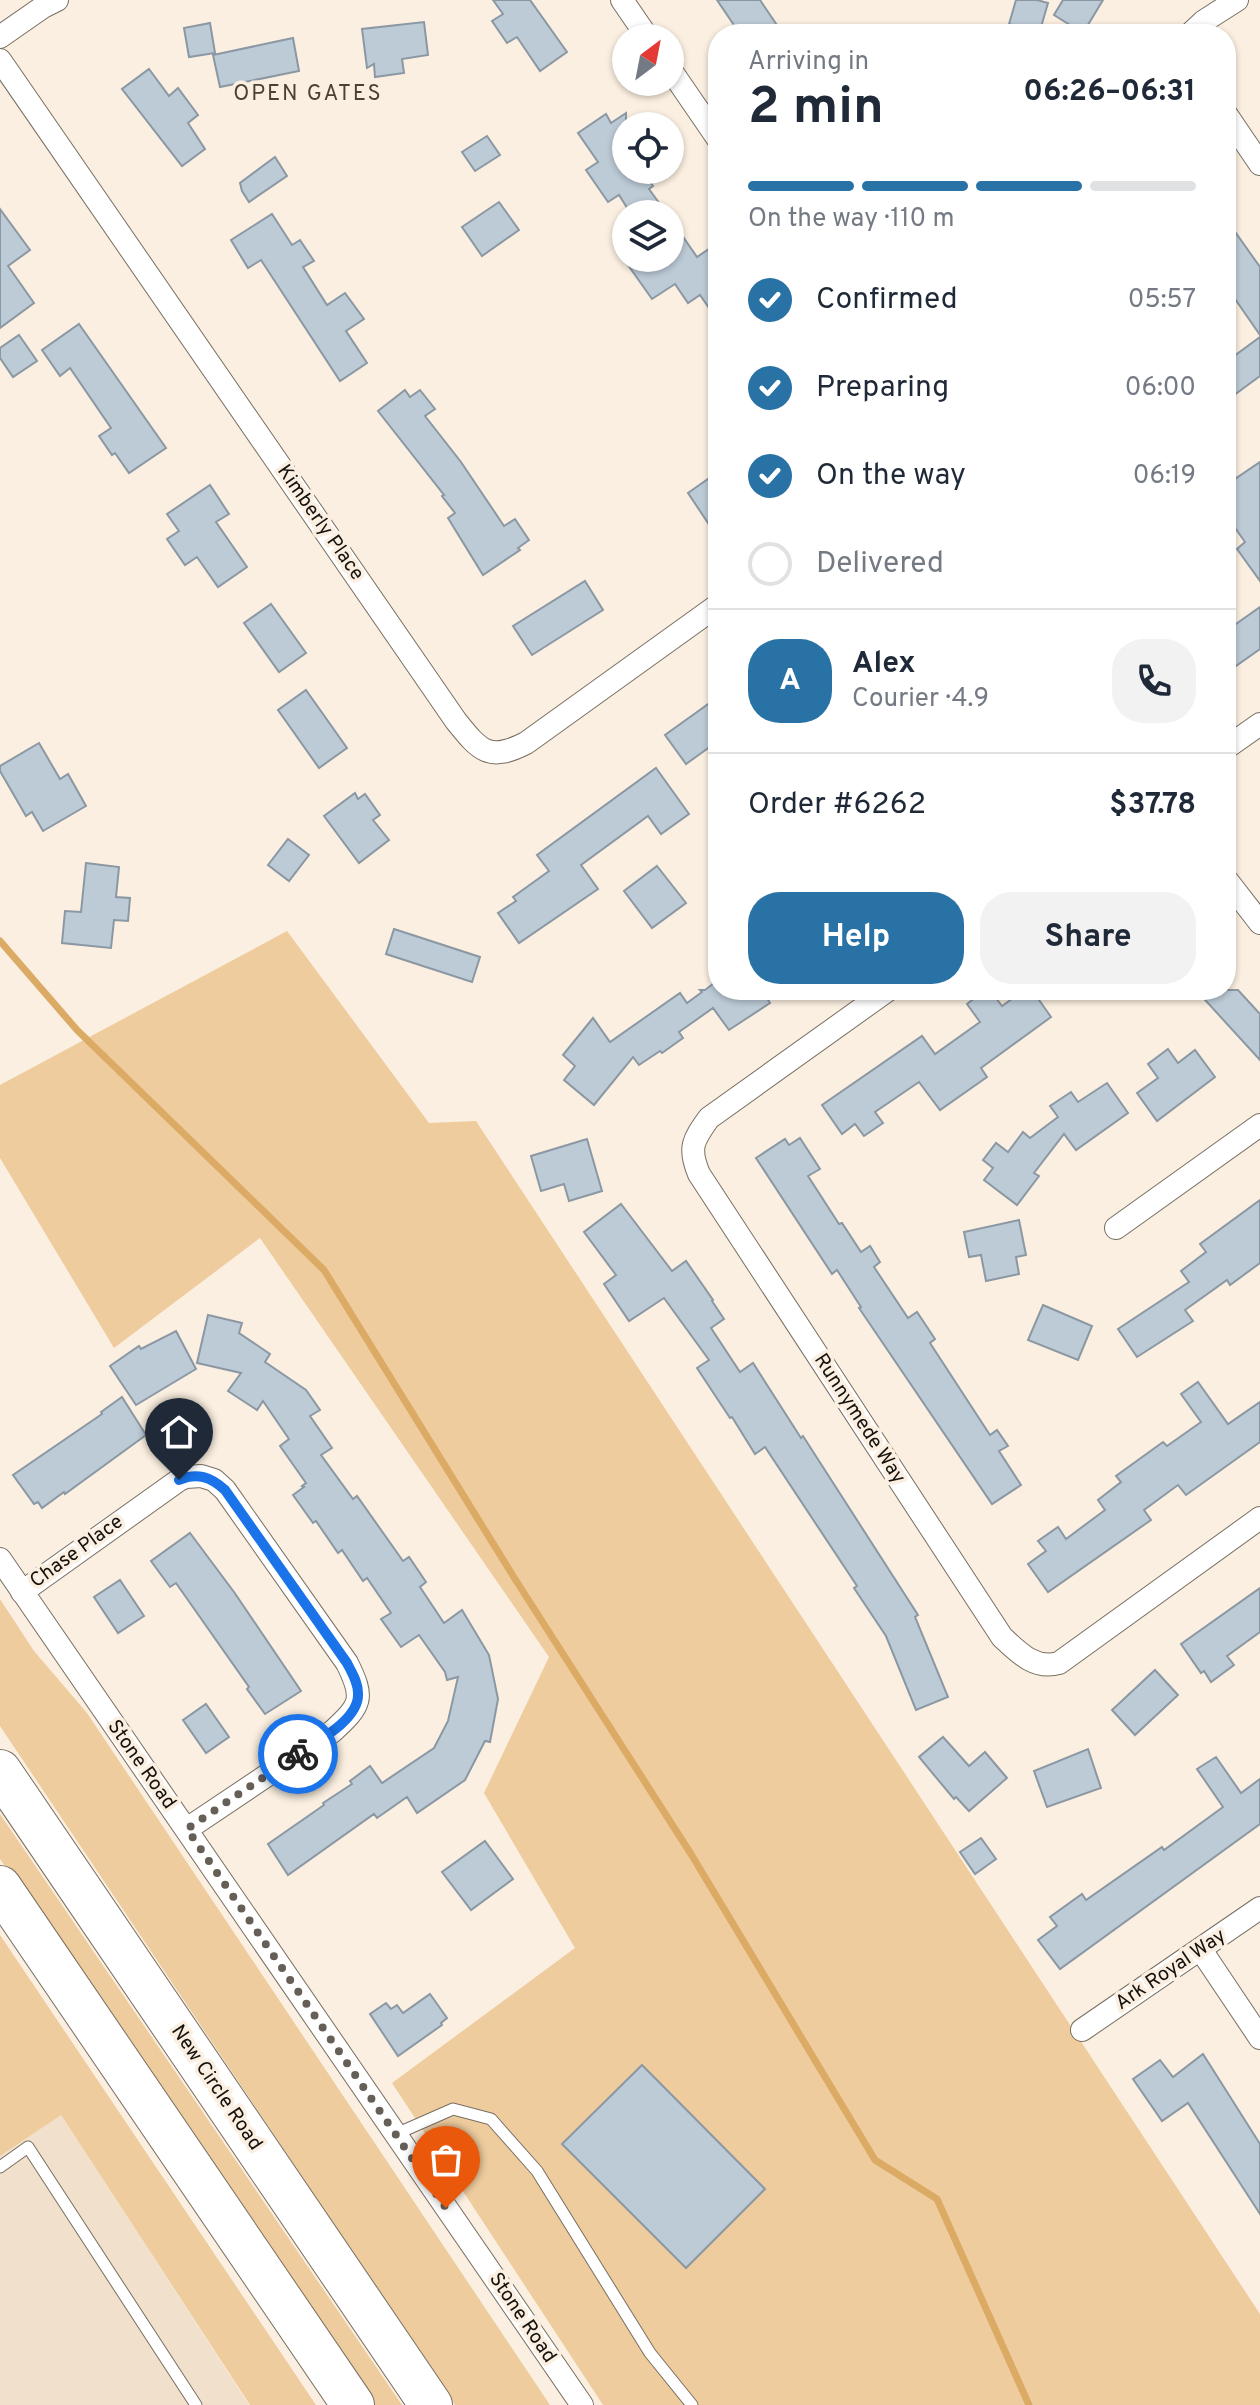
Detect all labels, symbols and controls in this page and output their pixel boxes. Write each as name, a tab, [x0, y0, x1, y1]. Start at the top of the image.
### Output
north arrow	[612, 24, 684, 96]
map controls	[612, 24, 684, 272]
text: Arriving in	[748, 46, 869, 79]
text: 06:26–06:31	[1023, 74, 1196, 111]
text: 2 min	[748, 76, 884, 142]
district label: OPEN GATES	[233, 81, 383, 108]
button: locate	[612, 112, 684, 184]
button: layers	[612, 200, 684, 272]
text: On the way · 110 m	[748, 203, 954, 236]
icon: check	[748, 278, 792, 322]
text: Confirmed	[816, 282, 958, 319]
text: 05:57	[1128, 284, 1196, 317]
icon: check	[748, 366, 792, 410]
text: Preparing	[816, 370, 949, 407]
text: 06:00	[1125, 372, 1196, 405]
icon: check	[748, 454, 792, 498]
text: On the way	[816, 458, 966, 495]
street label: Kimberly Place	[270, 460, 370, 586]
text: 06:19	[1133, 460, 1196, 493]
text: Delivered	[816, 546, 944, 583]
button: phone	[1112, 639, 1196, 723]
text: Alex	[852, 646, 916, 683]
text: A	[779, 663, 801, 700]
text: Courier · 4.9	[852, 683, 989, 716]
text: Order #6262	[748, 787, 926, 824]
text: $37.78	[1109, 787, 1196, 824]
button: Help	[748, 892, 964, 984]
button: Share	[980, 892, 1196, 984]
street label: Runnymede Way	[807, 1349, 911, 1489]
pin	[145, 1398, 213, 1480]
icon: home	[157, 1410, 201, 1454]
street label: Chase Place	[25, 1509, 129, 1595]
courier	[258, 1714, 338, 1794]
street label: Stone Road	[101, 1715, 181, 1815]
icon: bike	[276, 1732, 320, 1776]
street label: Ark Royal Way	[1111, 1923, 1231, 2017]
street label: New Circle Road	[164, 2020, 268, 2156]
pin	[412, 2126, 480, 2208]
icon: bag	[424, 2138, 468, 2182]
street label: Stone Road	[482, 2268, 562, 2368]

